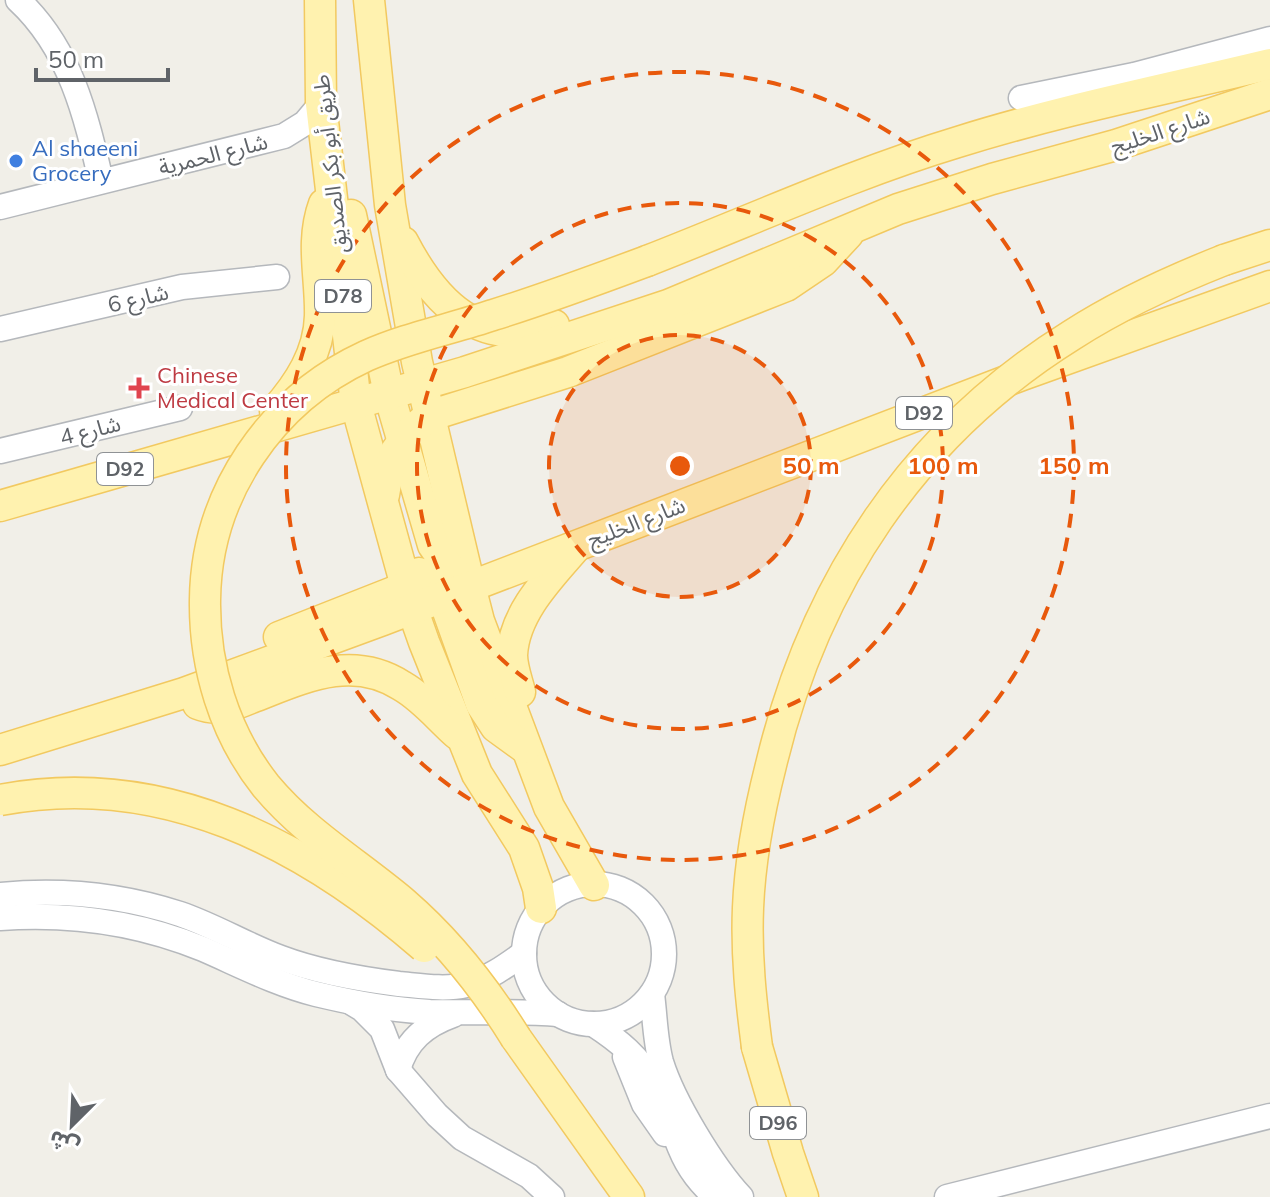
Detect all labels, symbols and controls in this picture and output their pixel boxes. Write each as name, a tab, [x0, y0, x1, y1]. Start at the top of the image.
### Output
scale bar	[36, 32, 168, 82]
text: 50 m	[48, 44, 104, 74]
street label: طريق أبو بكر الصديق	[307, 73, 353, 255]
street label: شارع الخليج	[1107, 102, 1214, 163]
street label: شارع الحمرية	[155, 127, 271, 184]
place label: Al shaeeni Grocery	[32, 134, 138, 187]
marker: Al shaeeni Grocery	[7, 152, 25, 170]
street label: شارع 6	[105, 277, 172, 322]
road number: D78	[315, 280, 371, 312]
place label: Chinese Medical Center	[157, 361, 308, 414]
marker: Chinese Medical Center	[128, 377, 150, 399]
road number: D92	[896, 397, 952, 429]
street label: شارع 4	[57, 409, 124, 454]
text: 50 m	[783, 450, 839, 480]
text: 100 m	[907, 450, 979, 480]
text: 150 m	[1038, 450, 1110, 480]
centre of rings	[666, 452, 694, 480]
road number: D92	[97, 453, 153, 485]
street label: شارع الخليج	[583, 491, 690, 556]
north arrow	[32, 1085, 112, 1165]
road number: D96	[750, 1107, 806, 1139]
text: ش	[44, 1124, 83, 1162]

